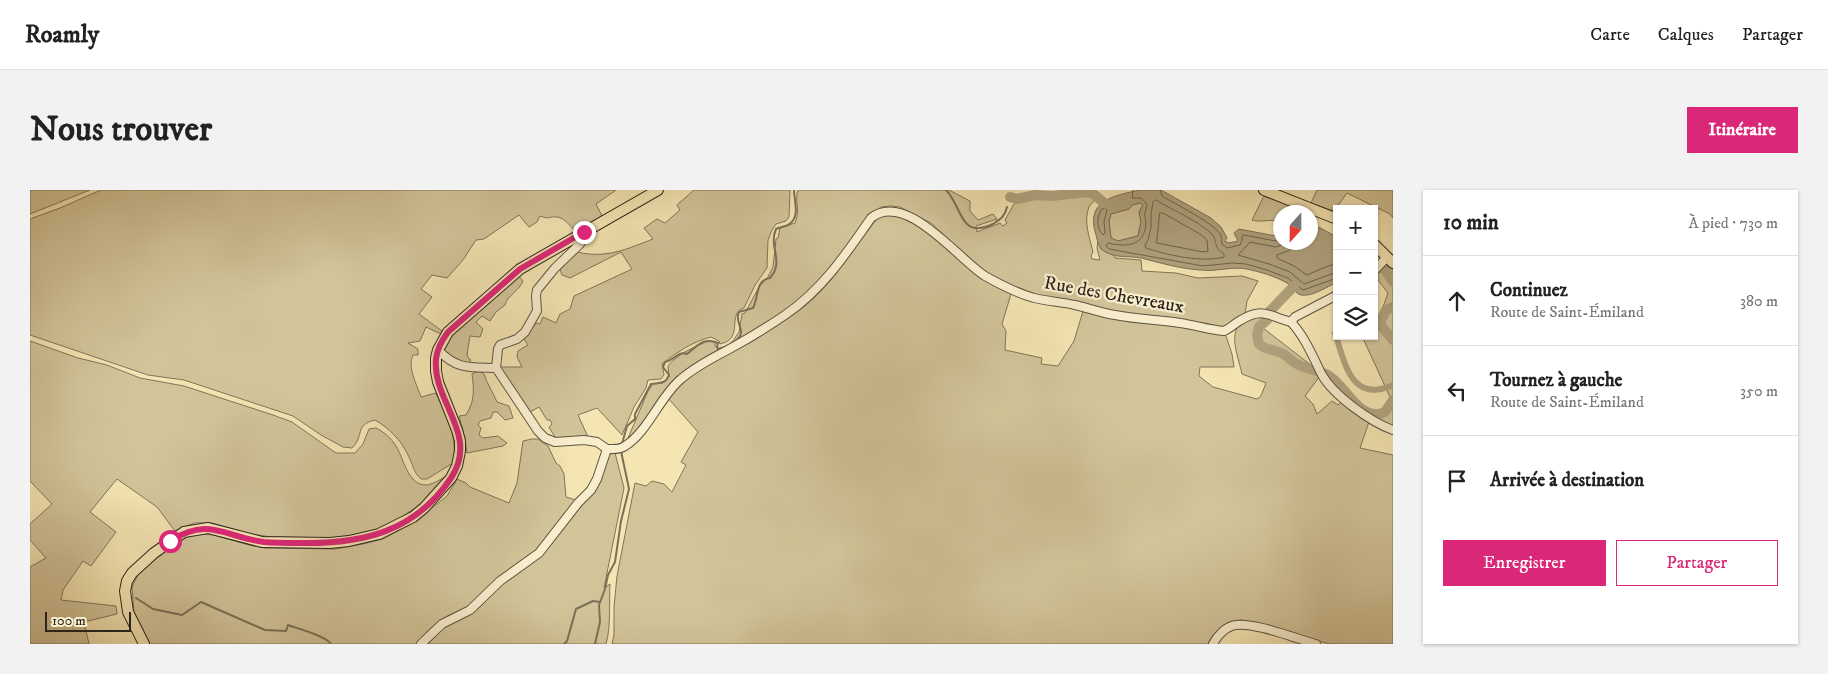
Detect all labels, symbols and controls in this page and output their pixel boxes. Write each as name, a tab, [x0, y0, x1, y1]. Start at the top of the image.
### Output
text: Roamly	[25, 20, 99, 50]
text: Carte	[1590, 24, 1630, 46]
text: Calques	[1658, 24, 1714, 46]
text: Partager	[1742, 24, 1803, 46]
button: Itinéraire	[1687, 107, 1798, 153]
text: Nous trouver	[30, 108, 212, 152]
north arrow	[1273, 205, 1318, 250]
map controls	[1333, 205, 1378, 340]
button: +	[1333, 205, 1378, 250]
text: 10 min	[1443, 210, 1499, 236]
text: À pied · 730 m	[1688, 213, 1778, 233]
route end	[573, 221, 596, 244]
button: −	[1333, 250, 1378, 295]
street label: Rue des Chevreaux	[1042, 271, 1186, 319]
text: Continuez	[1490, 279, 1568, 302]
icon: ahead	[1443, 287, 1471, 315]
text: 380 m	[1740, 291, 1778, 311]
button: layers	[1333, 295, 1378, 340]
text: Route de Saint-Émiland	[1490, 302, 1644, 322]
text: Tournez à gauche	[1490, 369, 1622, 392]
icon: left	[1443, 377, 1471, 405]
text: 350 m	[1740, 381, 1778, 401]
text: Route de Saint-Émiland	[1490, 392, 1644, 412]
icon: arrive	[1443, 467, 1471, 495]
text: Arrivée à destination	[1490, 469, 1644, 492]
route start	[159, 530, 182, 553]
button: Enregistrer	[1443, 540, 1606, 586]
button: Partager	[1616, 540, 1778, 586]
scale bar	[45, 609, 131, 632]
text: 100 m	[52, 612, 86, 630]

